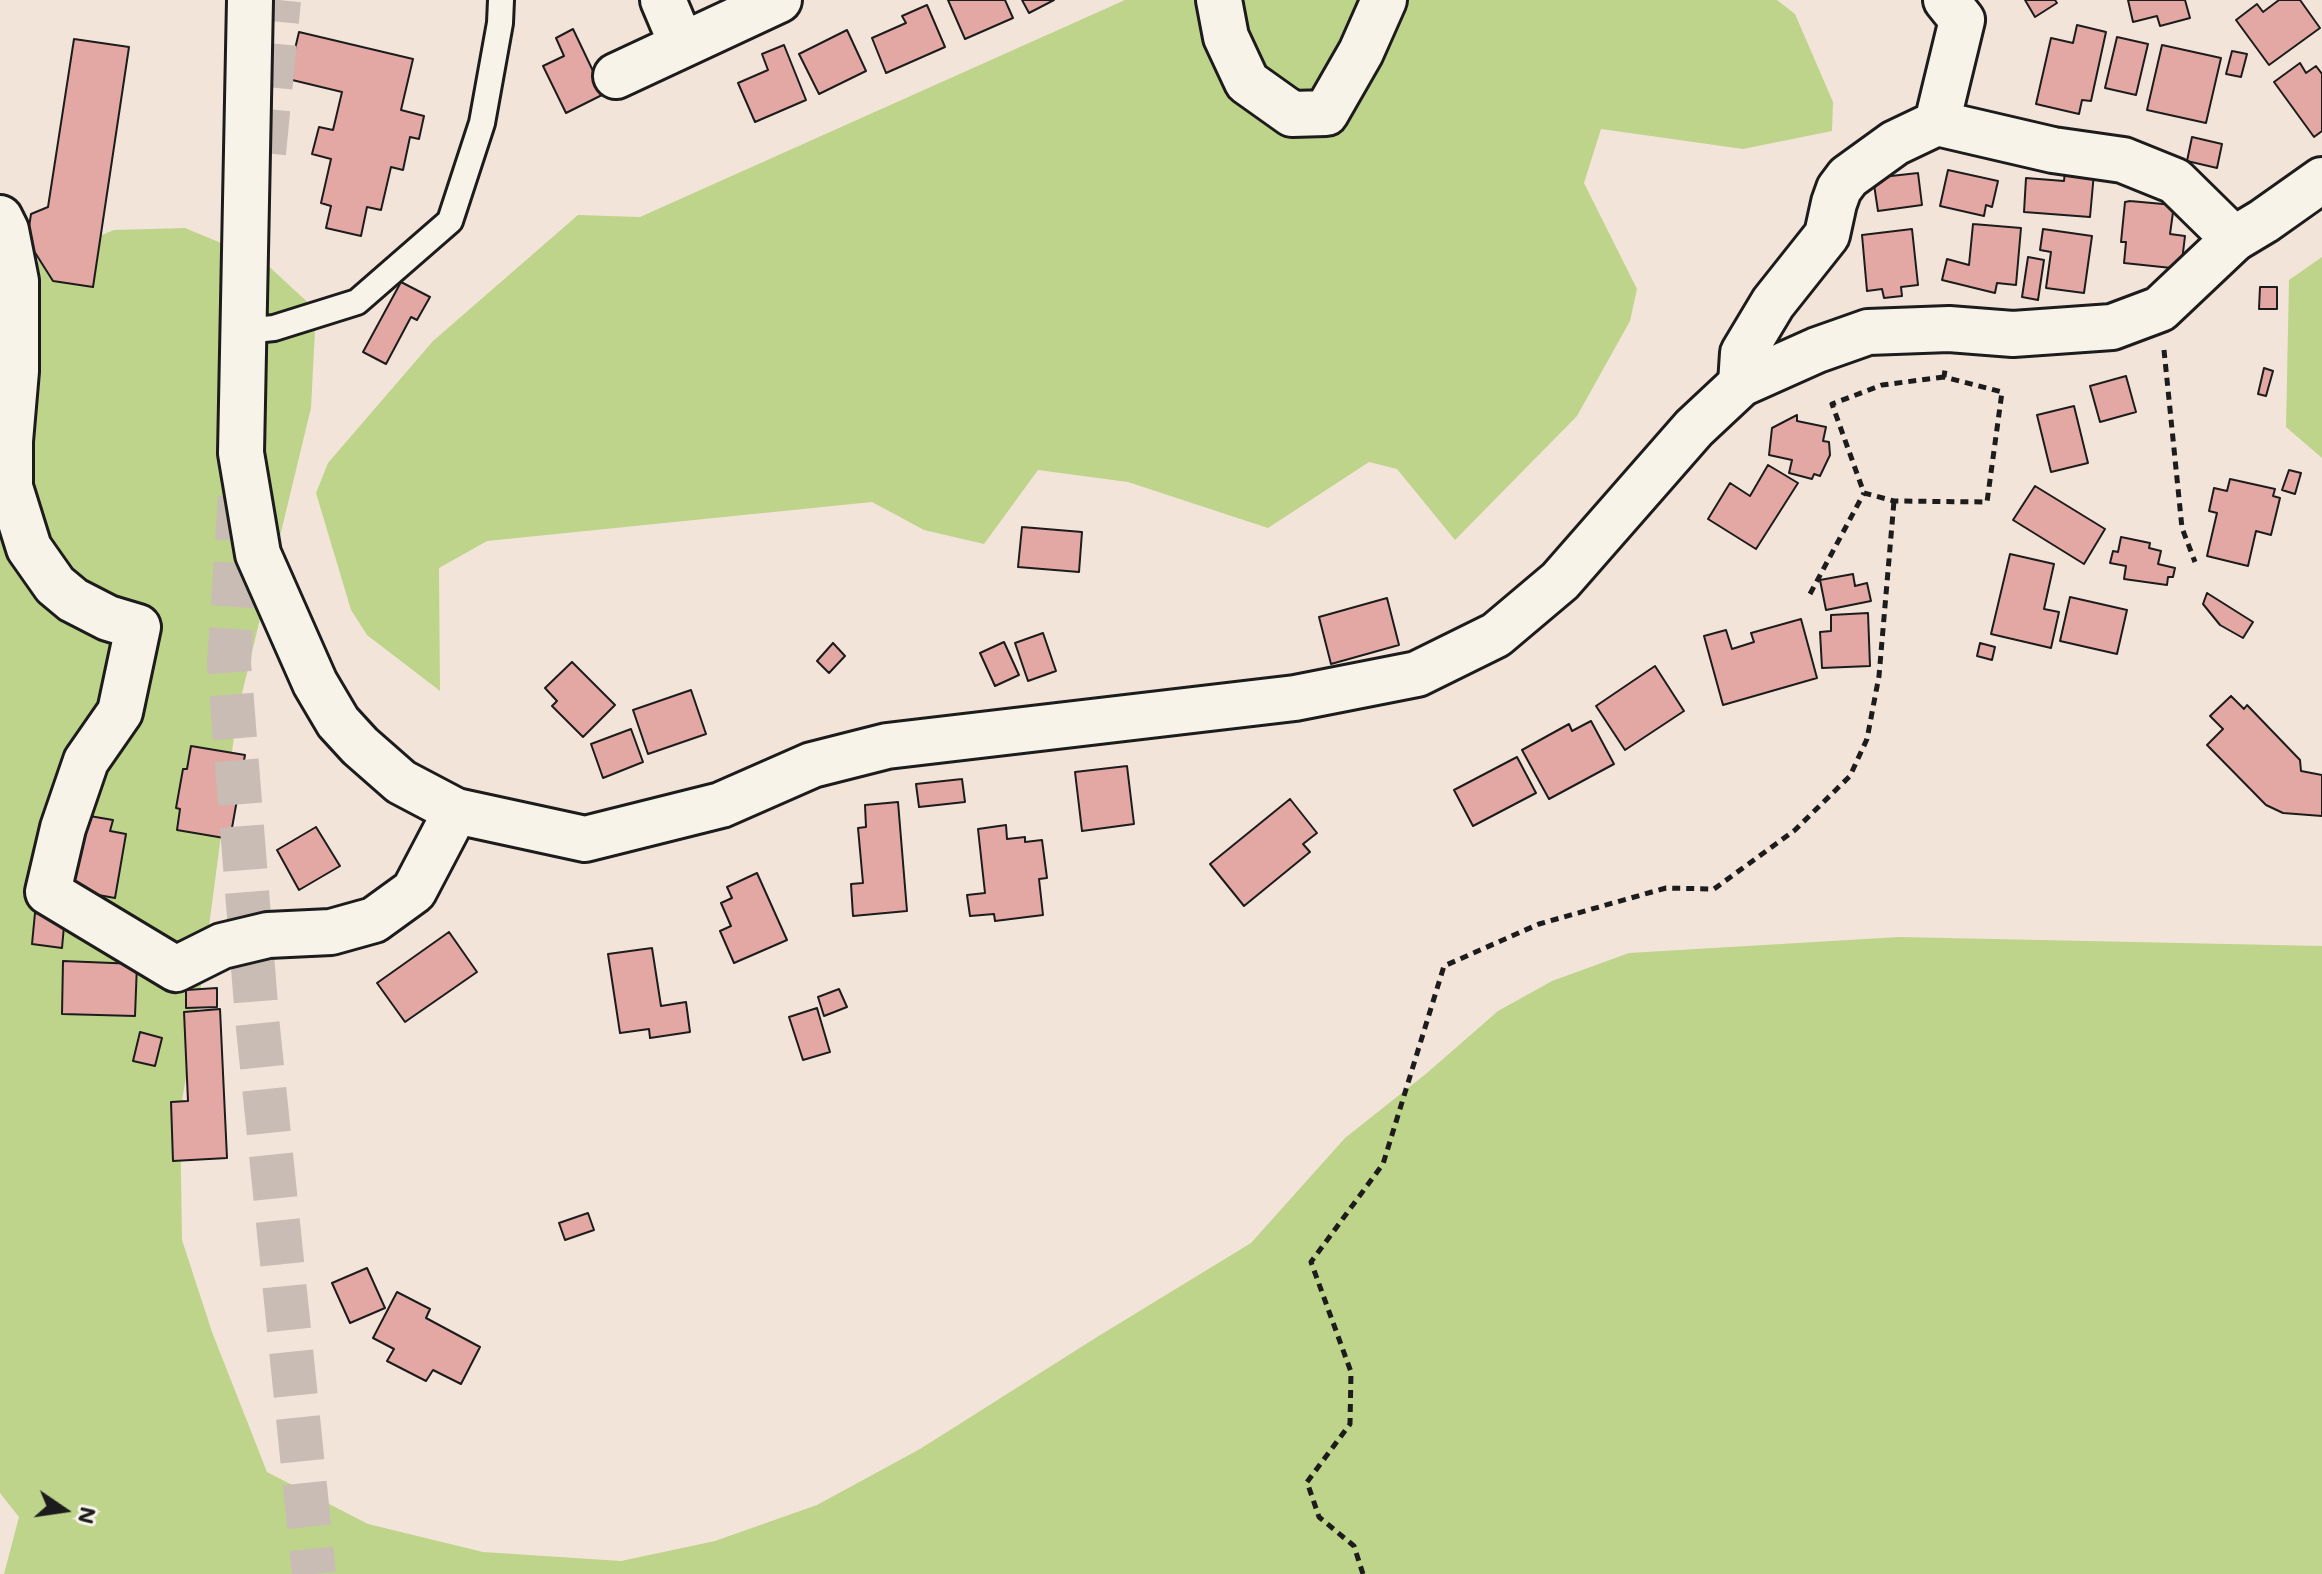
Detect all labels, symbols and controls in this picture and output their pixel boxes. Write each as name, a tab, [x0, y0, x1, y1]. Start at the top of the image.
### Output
north arrow	[24, 1470, 104, 1550]
text: N	[72, 1504, 104, 1527]

